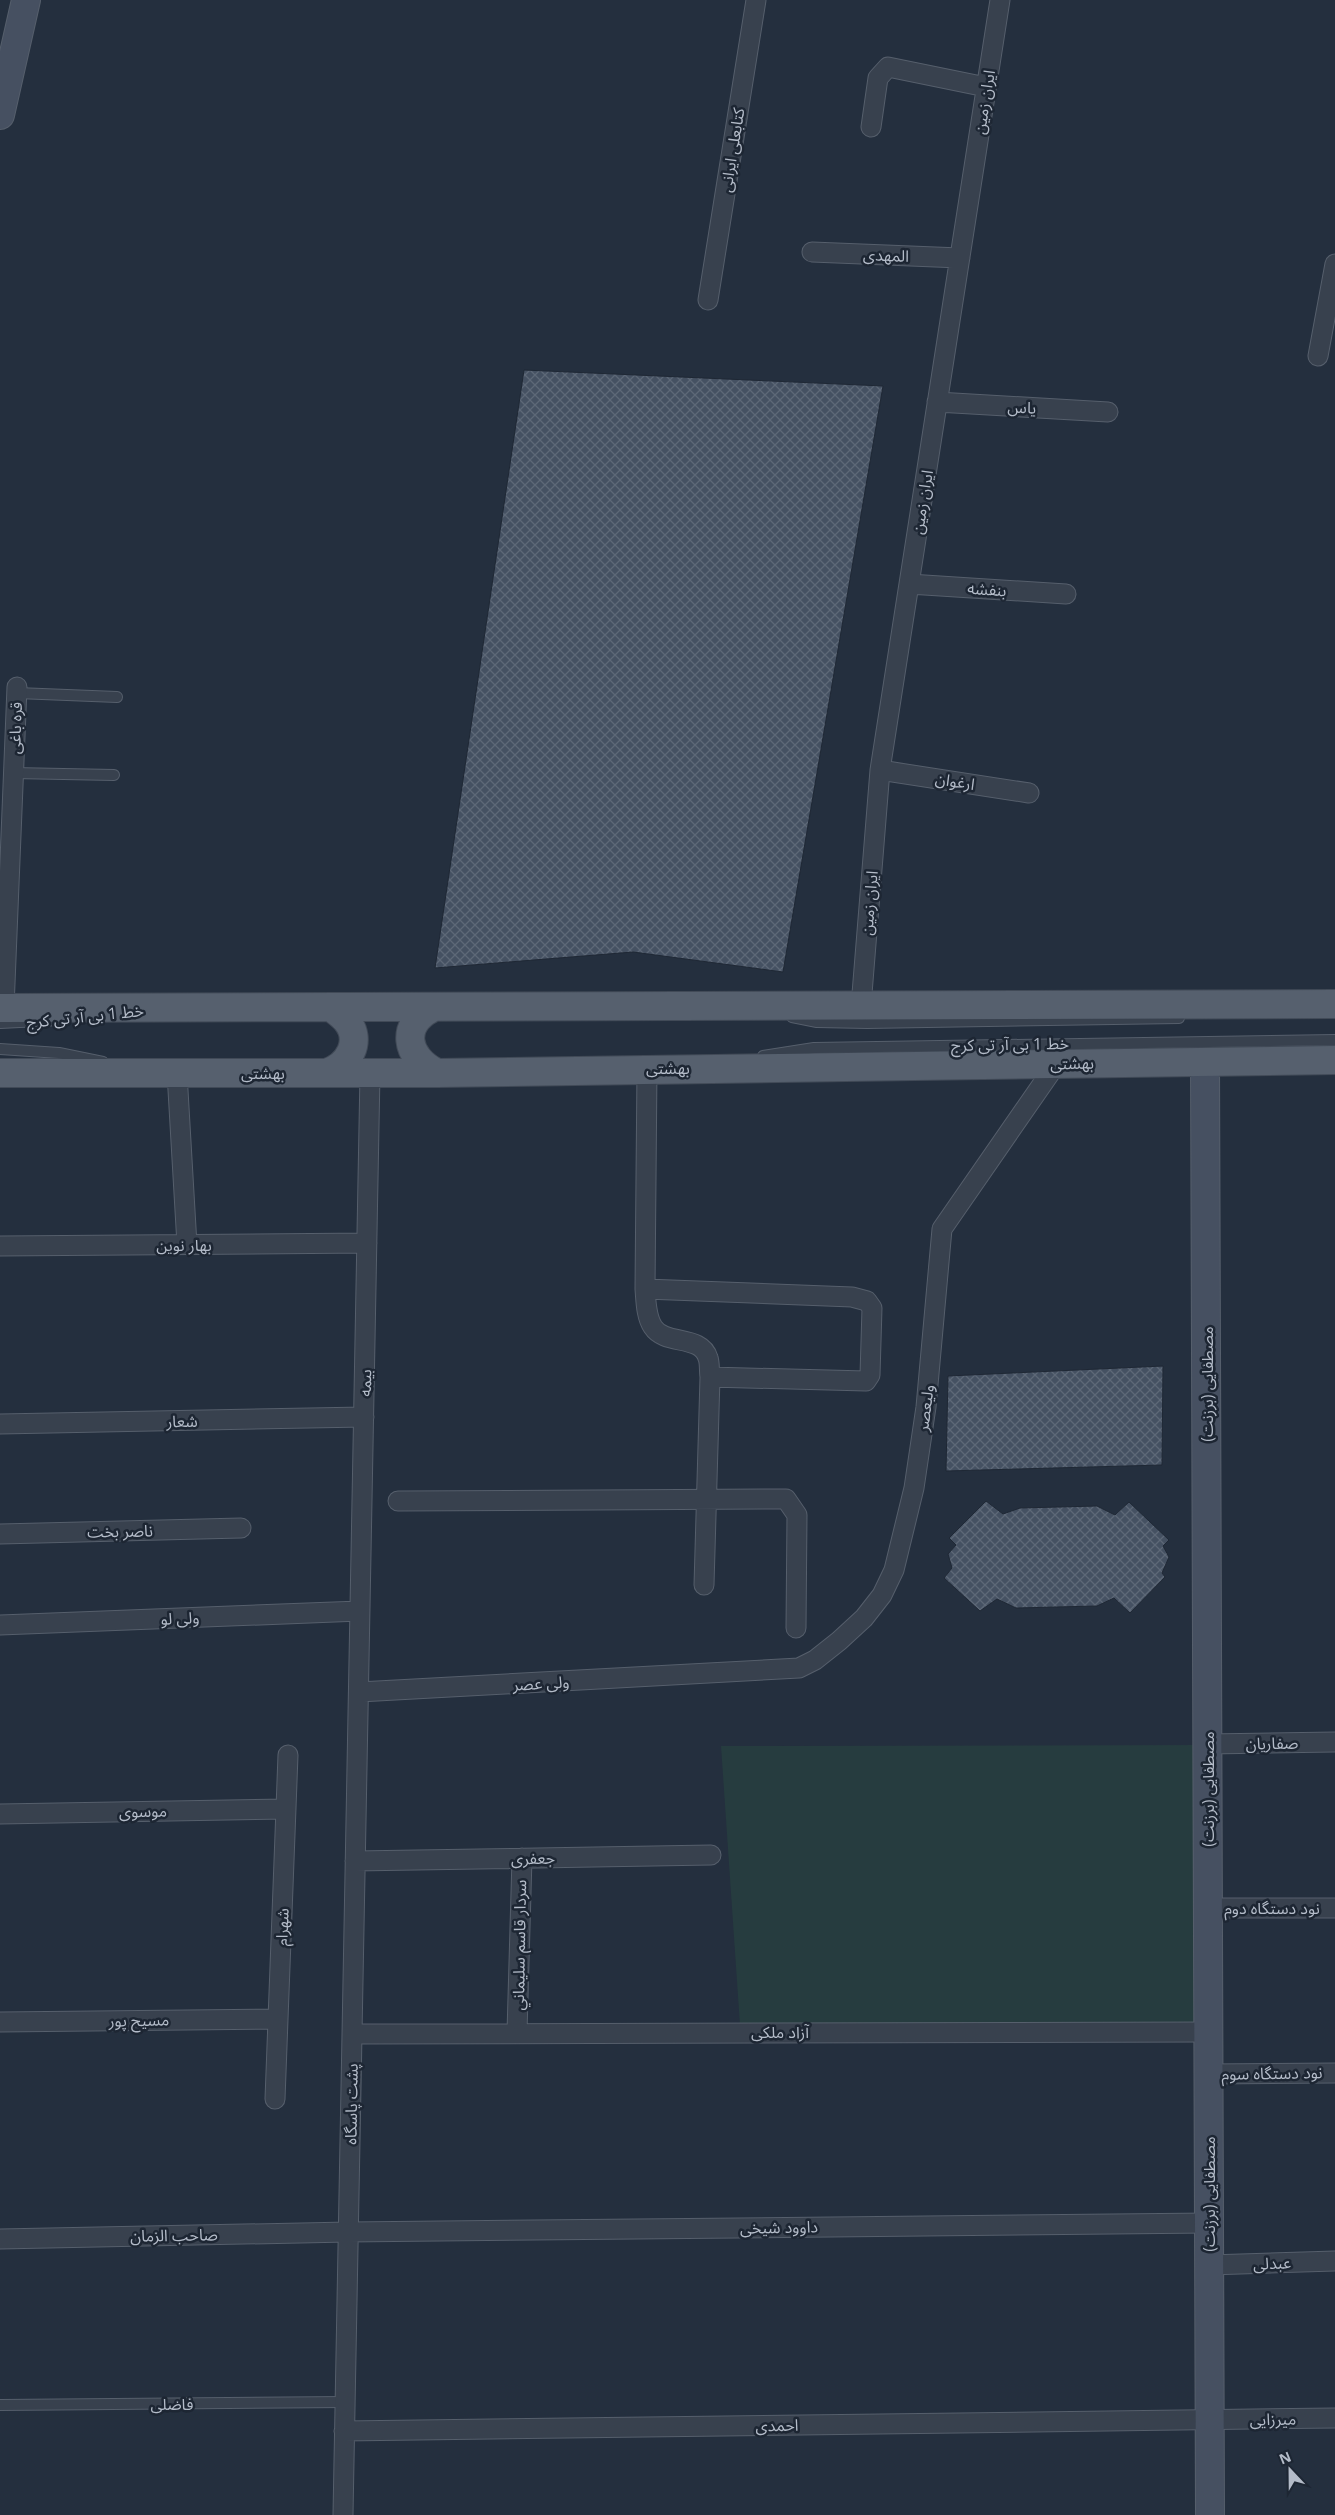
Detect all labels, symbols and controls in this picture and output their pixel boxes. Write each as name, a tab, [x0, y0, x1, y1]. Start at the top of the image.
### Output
street label: ایران زمین	[968, 68, 1000, 136]
street label: کتابعلی ایرانی	[714, 106, 750, 194]
street label: المهدی	[863, 243, 909, 267]
street label: یاس	[1007, 395, 1037, 419]
street label: ایران زمین	[906, 468, 938, 536]
street label: بنفشه	[967, 577, 1007, 601]
street label: قره باغی	[3, 701, 27, 755]
street label: ارغوان	[934, 767, 976, 795]
street label: ایران زمین	[855, 870, 883, 936]
street label: خط 1 بی آر تی کرج	[25, 999, 145, 1035]
street label: خط 1 بی آر تی کرج	[951, 1032, 1069, 1058]
street label: بهشتی	[1050, 1052, 1094, 1074]
street label: بهشتی	[646, 1057, 690, 1079]
street label: بهشتی	[241, 1062, 285, 1084]
street label: بهار نوین	[156, 1234, 212, 1256]
street label: مصطفایی (برزنت)	[1196, 1326, 1218, 1442]
street label: بیمه	[354, 1369, 376, 1397]
street label: ولیعصر	[911, 1383, 939, 1434]
street label: شعار	[165, 1410, 198, 1432]
street label: ناصر بخت	[87, 1519, 153, 1543]
street label: ولی لو	[160, 1606, 200, 1630]
street label: ولی عصر	[511, 1671, 570, 1696]
street label: مصطفایی (برزنت)	[1197, 1731, 1219, 1847]
street label: صفاریان	[1245, 1732, 1299, 1754]
street label: موسوی	[119, 1800, 167, 1822]
street label: جعفری	[511, 1847, 555, 1869]
street label: سردار قاسم سليماني	[507, 1879, 533, 2011]
street label: نود دستگاه دوم	[1224, 1897, 1320, 1921]
street label: شهرام	[270, 1908, 296, 1947]
street label: مسیح پور	[107, 2008, 170, 2034]
street label: آزاد ملکی	[751, 2021, 810, 2043]
street label: نود دستگاه سوم	[1221, 2061, 1323, 2087]
street label: پشت پاسگاه	[339, 2063, 363, 2145]
street label: مصطفایی (برزنت)	[1198, 2136, 1220, 2252]
street label: داوود شیخی	[740, 2215, 818, 2239]
street label: صاحب الزمان	[130, 2223, 218, 2247]
street label: عبدلی	[1253, 2251, 1291, 2275]
street label: فاضلی	[151, 2393, 193, 2415]
street label: میرزایی	[1250, 2408, 1296, 2430]
street label: احمدی	[755, 2414, 799, 2436]
north arrow	[1265, 2445, 1315, 2495]
text: N	[1276, 2447, 1294, 2468]

